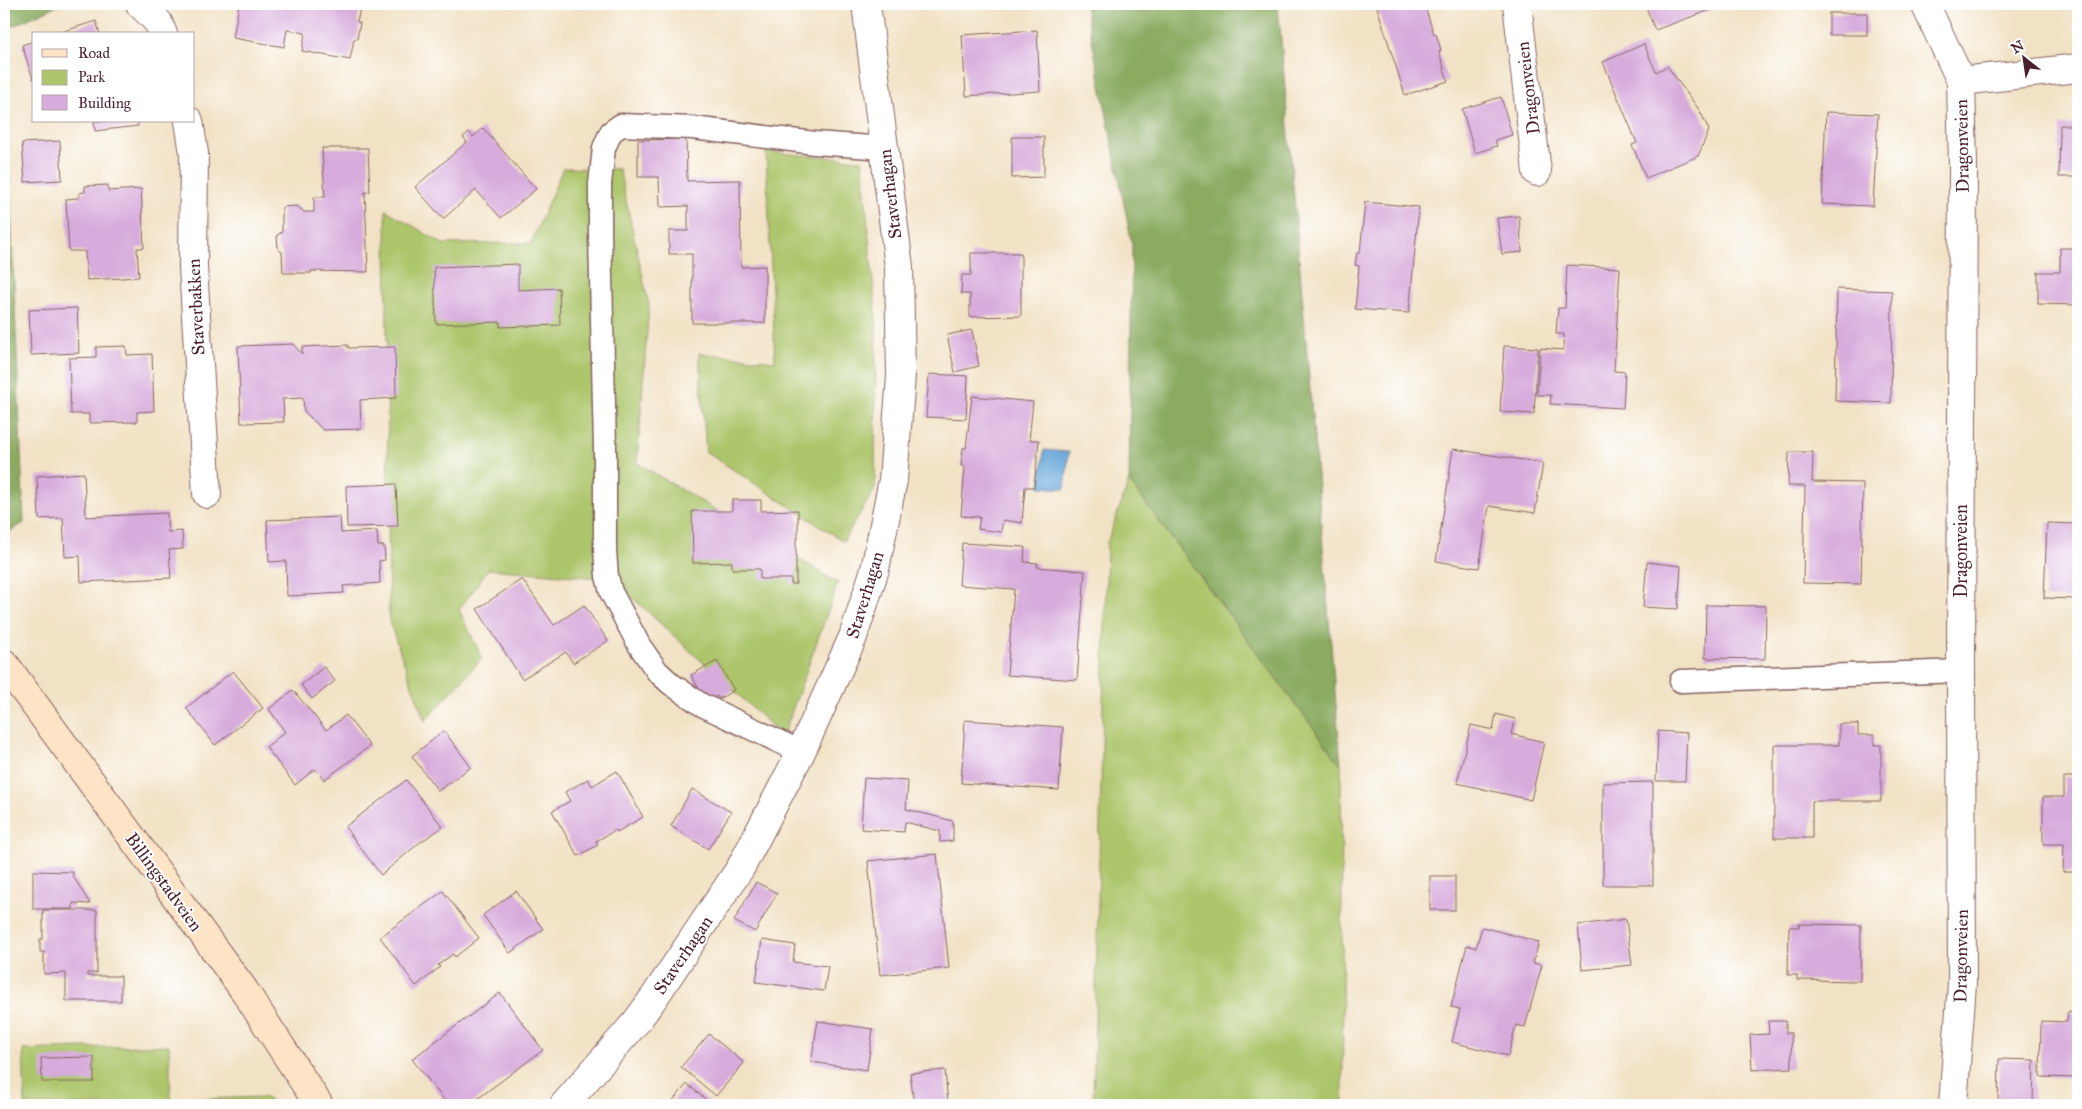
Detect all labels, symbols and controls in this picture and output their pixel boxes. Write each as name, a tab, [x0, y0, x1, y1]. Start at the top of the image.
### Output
legend	[32, 32, 195, 122]
north arrow	[2000, 32, 2050, 82]
text: N	[2008, 37, 2027, 58]
street label: Dragonveien	[1511, 40, 1546, 136]
text: Road	[78, 44, 110, 62]
text: Park	[78, 68, 105, 86]
text: Building	[78, 94, 132, 112]
street label: Dragonveien	[1950, 99, 1975, 193]
street label: Staverhagan	[874, 148, 907, 240]
street label: Staverbakken	[182, 258, 210, 356]
street label: Dragonveien	[1950, 504, 1973, 598]
street label: Staverhagan	[841, 548, 890, 642]
street label: Billingstadveien	[120, 828, 207, 937]
street label: Dragonveien	[1949, 909, 1974, 1003]
street label: Staverhagan	[649, 911, 718, 999]

